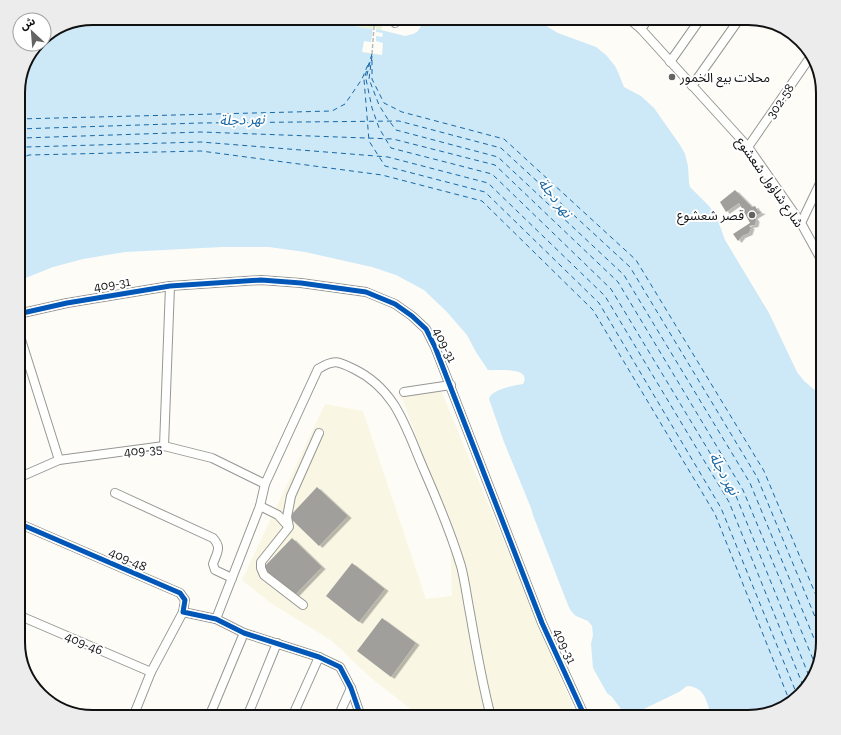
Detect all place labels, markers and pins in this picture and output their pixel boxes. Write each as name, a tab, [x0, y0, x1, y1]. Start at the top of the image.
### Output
place label: محلات بيع الخمور	[679, 70, 770, 88]
marker: محلات بيع الخمور	[667, 72, 677, 82]
place label: قصر شعشوع	[677, 208, 744, 226]
marker: قصر شعشوع	[747, 210, 757, 220]

